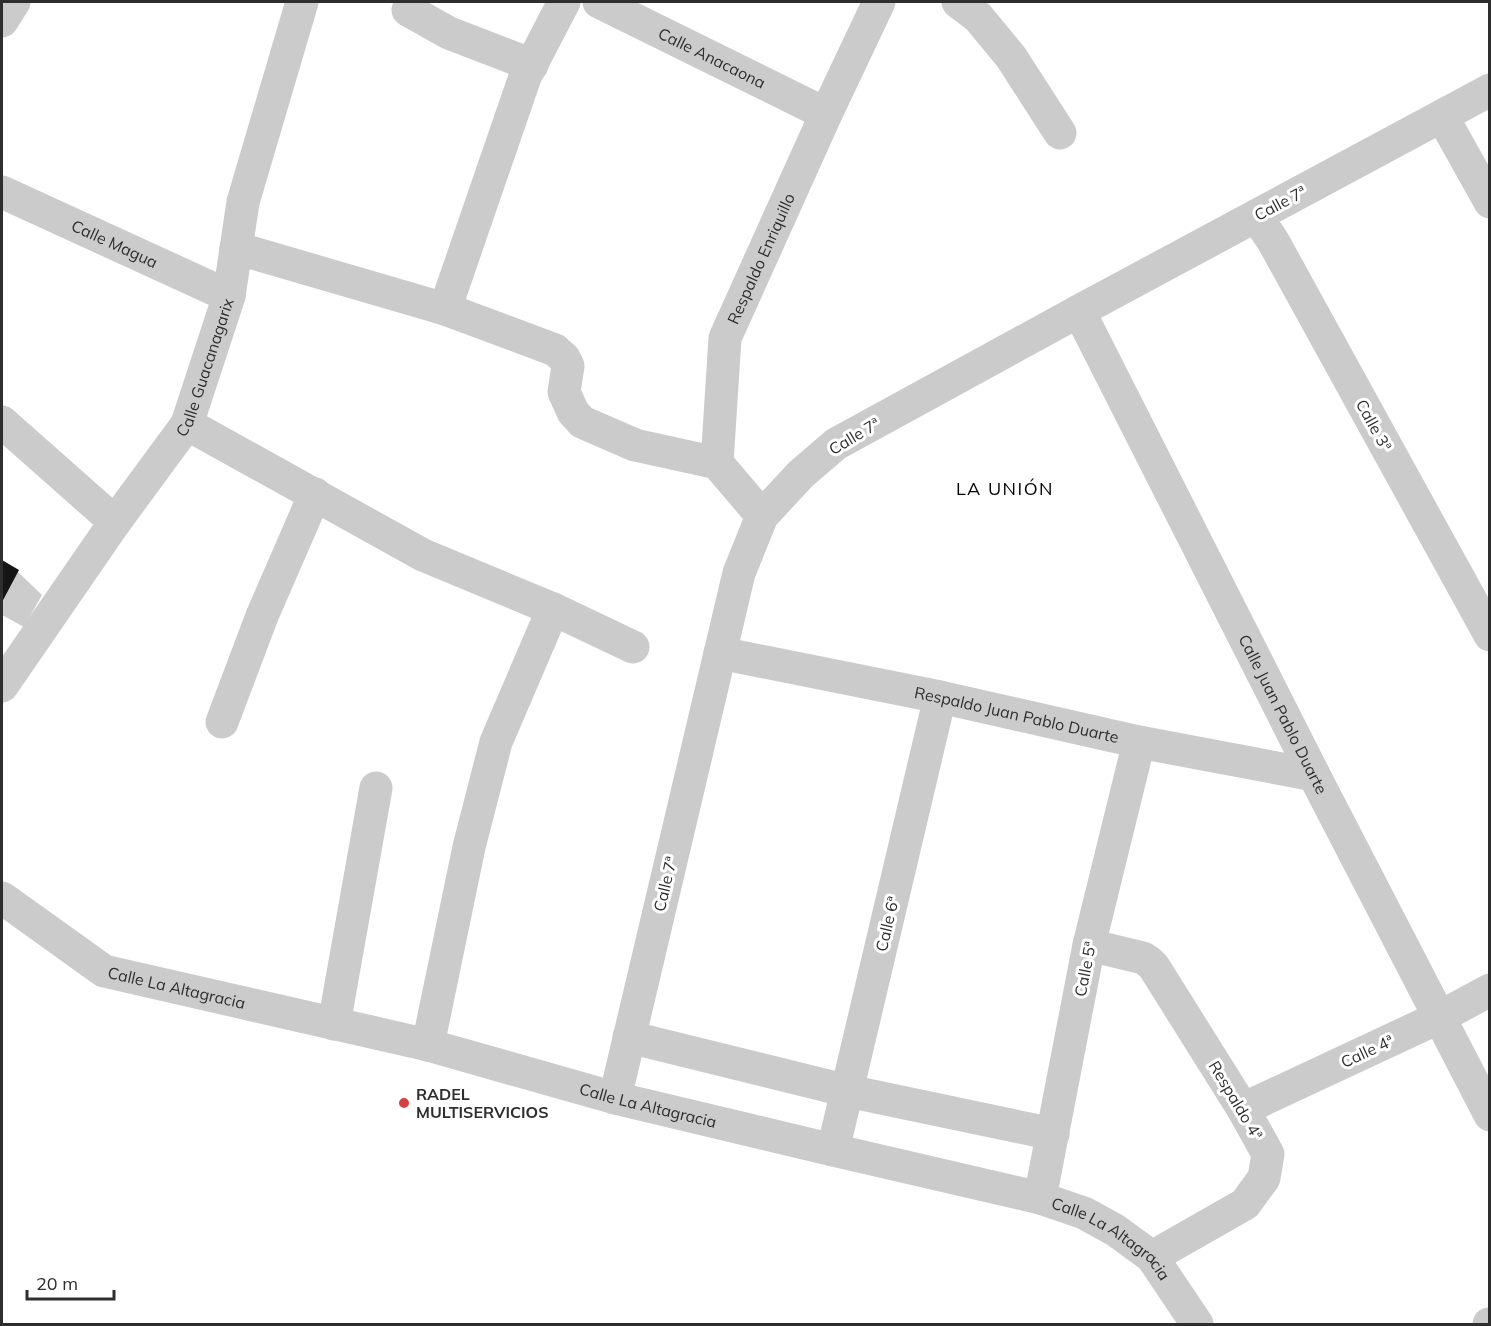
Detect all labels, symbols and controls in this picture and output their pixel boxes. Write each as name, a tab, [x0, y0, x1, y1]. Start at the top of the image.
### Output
street label: Calle Anacaona	[655, 23, 769, 93]
street label: Calle 7ª	[1251, 181, 1309, 225]
street label: Respaldo Enriquillo	[723, 190, 799, 327]
street label: Calle Magua	[68, 215, 161, 272]
street label: Calle Guacanagarix	[171, 295, 238, 441]
street label: Calle 3ª	[1352, 396, 1396, 454]
street label: Calle 7ª	[825, 413, 883, 459]
district label: LA UNIÓN	[956, 477, 1054, 500]
street label: Calle Juan Pablo Duarte	[1234, 631, 1332, 797]
street label: Respaldo Juan Pablo Duarte	[913, 682, 1121, 747]
street label: Calle 7ª	[649, 855, 681, 913]
street label: Calle 6ª	[871, 895, 903, 953]
street label: Calle 5ª	[1070, 940, 1100, 998]
street label: Calle La Altagracia	[106, 962, 247, 1013]
street label: Calle 4ª	[1338, 1030, 1396, 1072]
street label: Respaldo 4ª	[1205, 1057, 1267, 1143]
street label: Calle La Altagracia	[577, 1078, 719, 1132]
place label: RADEL MULTISERVICIOS	[416, 1084, 548, 1122]
marker: RADEL MULTISERVICIOS	[397, 1096, 411, 1110]
street label: Calle La Altagracia	[1049, 1193, 1175, 1284]
scale bar	[27, 1263, 114, 1301]
text: 20 m	[36, 1272, 78, 1295]

